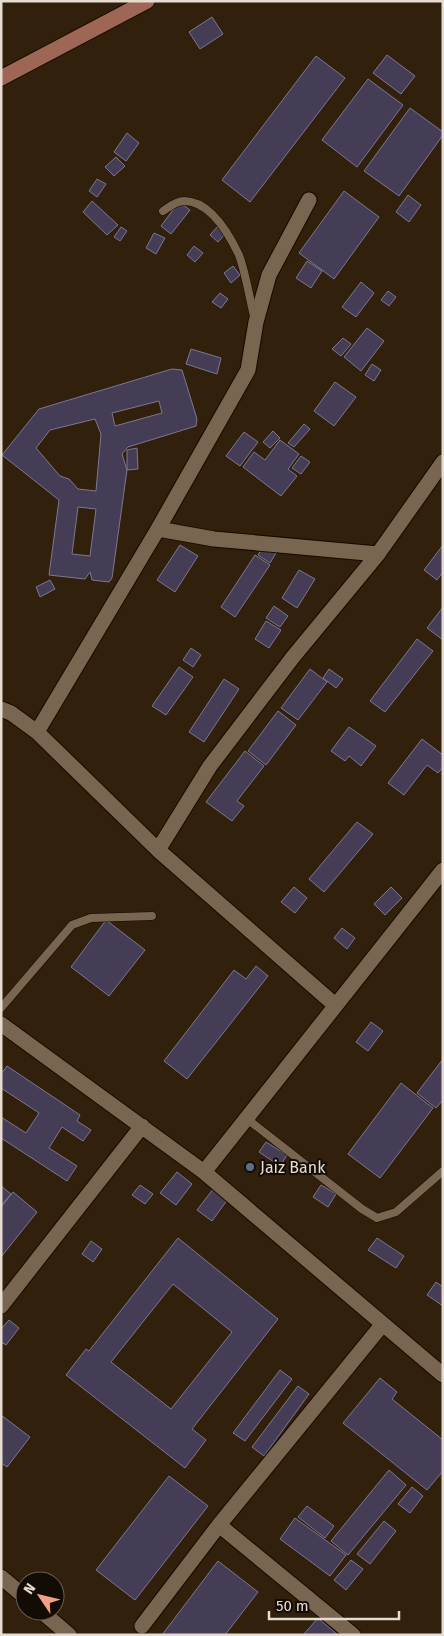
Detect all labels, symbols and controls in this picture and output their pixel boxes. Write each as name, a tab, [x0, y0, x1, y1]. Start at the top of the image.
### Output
place label: Jaiz Bank	[260, 1158, 326, 1177]
marker: Jaiz Bank	[244, 1161, 256, 1173]
north arrow	[15, 1571, 65, 1621]
text: N	[20, 1580, 39, 1598]
scale bar	[269, 1588, 399, 1620]
text: 50 m	[276, 1597, 309, 1615]

